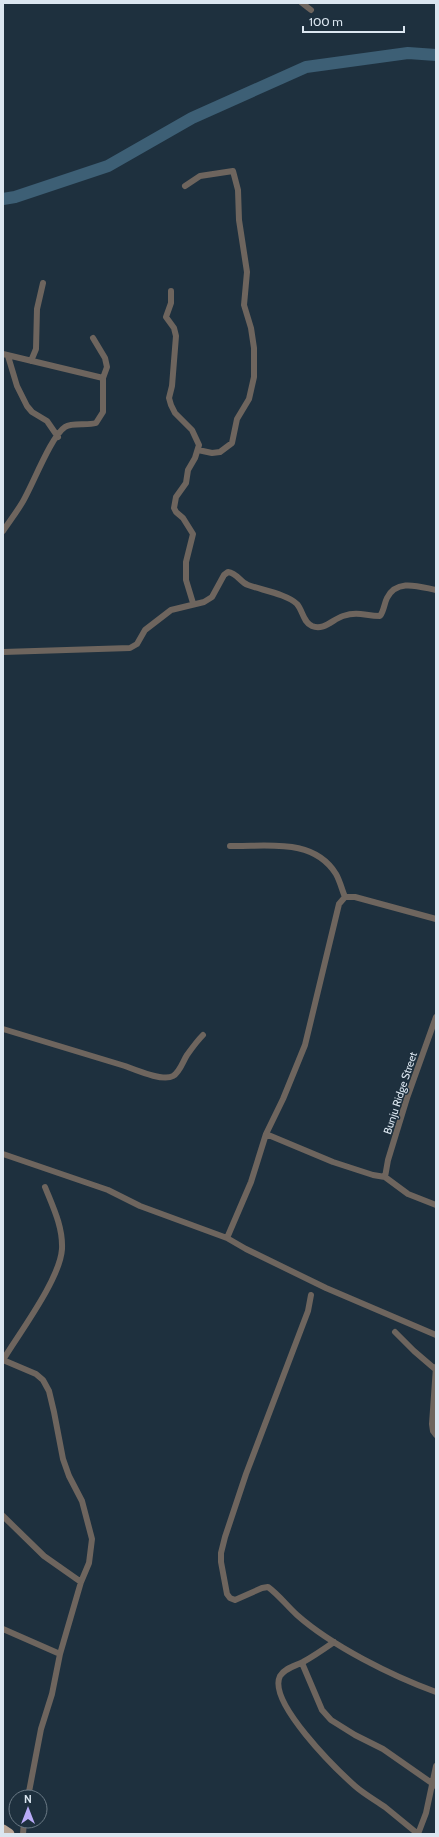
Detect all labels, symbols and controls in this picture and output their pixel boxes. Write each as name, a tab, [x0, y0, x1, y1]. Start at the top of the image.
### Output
scale bar	[303, 8, 404, 34]
text: 100 m	[309, 14, 343, 29]
street label: Bunju Ridge Street	[380, 1050, 420, 1136]
north arrow	[8, 1789, 48, 1829]
text: N	[24, 1792, 32, 1806]

